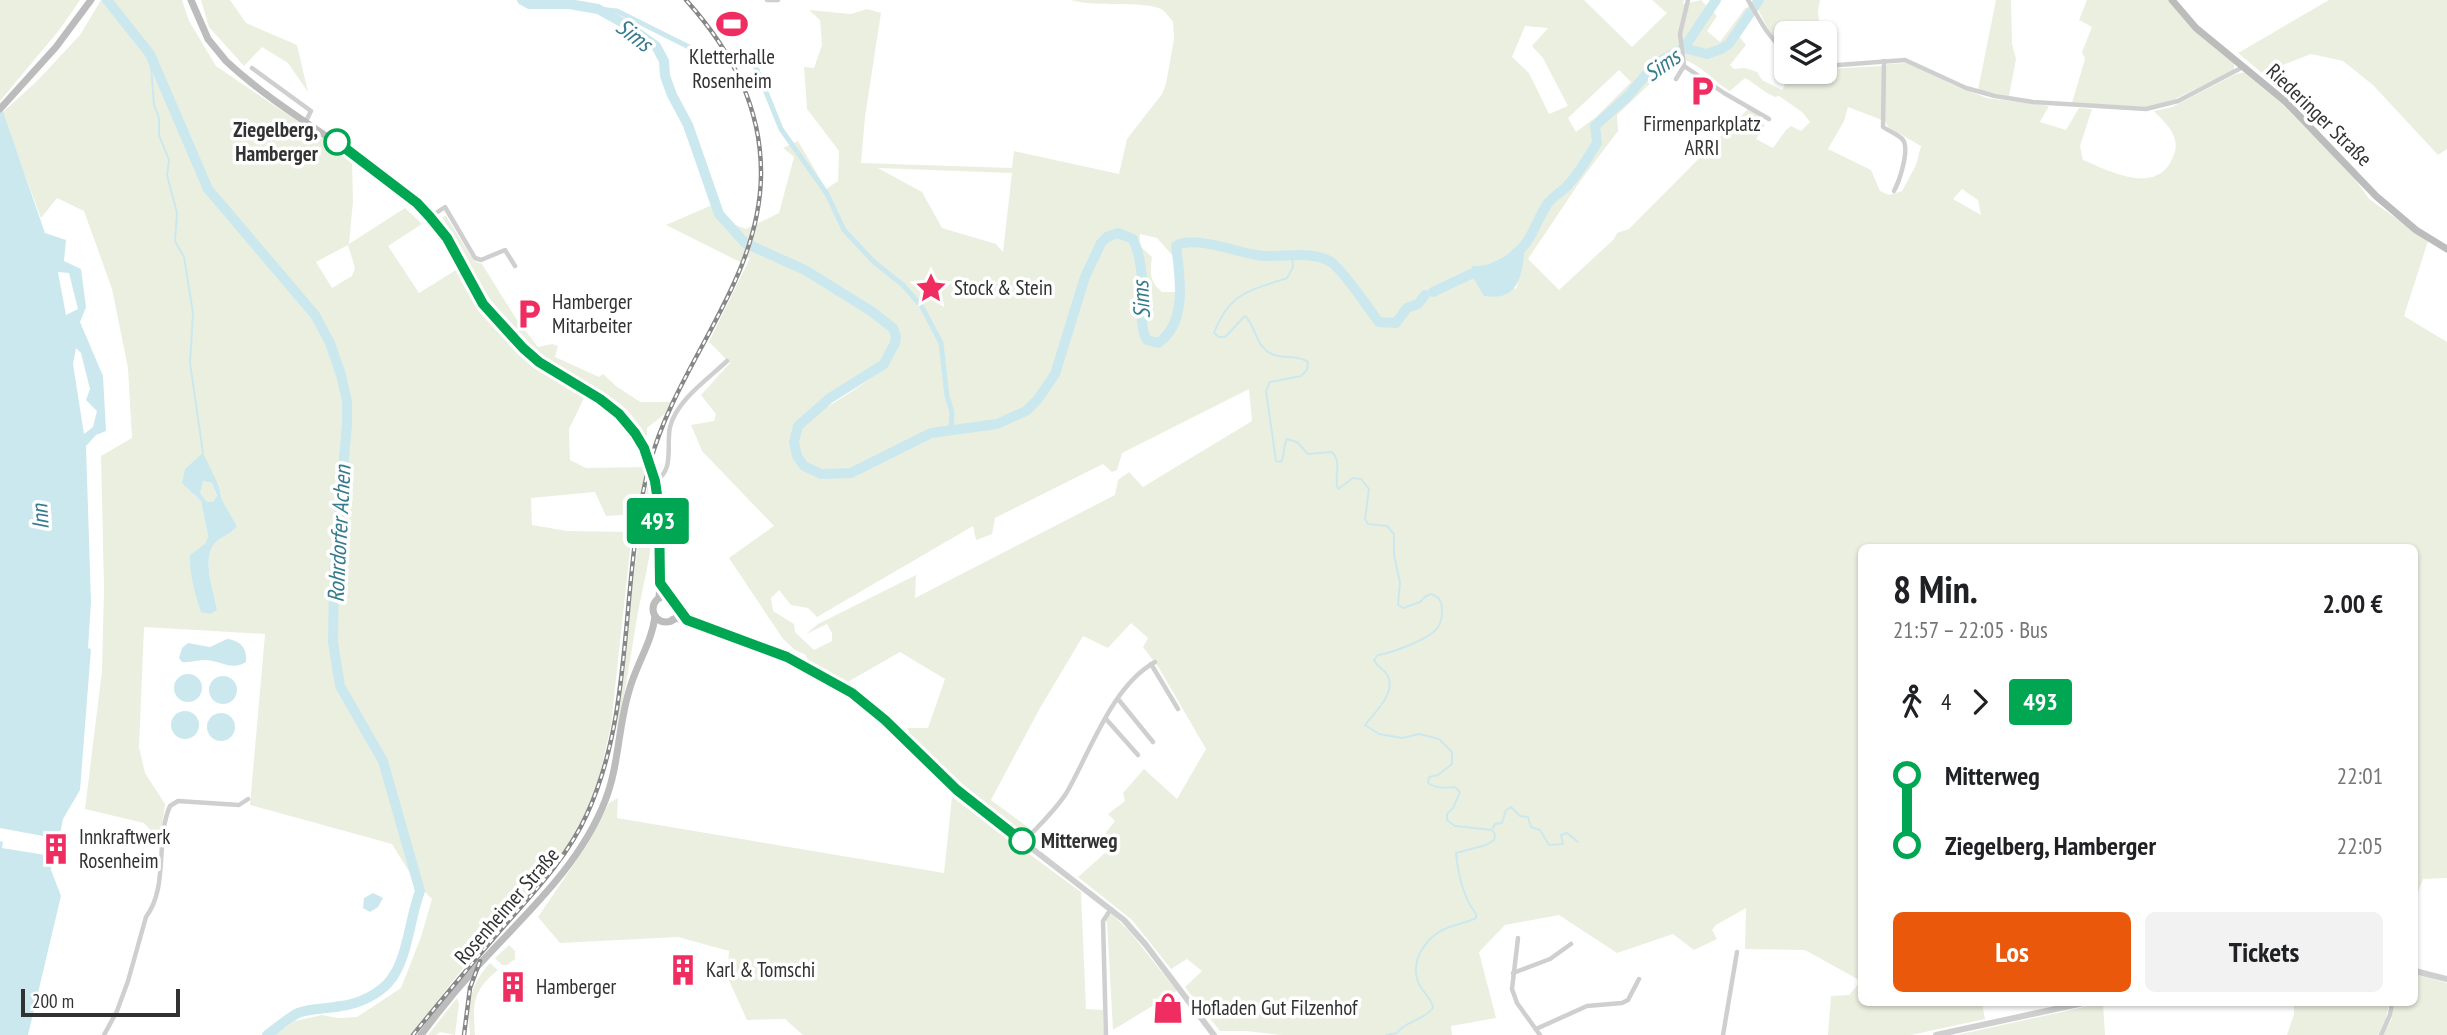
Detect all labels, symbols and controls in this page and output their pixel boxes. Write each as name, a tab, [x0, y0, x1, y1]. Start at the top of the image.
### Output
sports icon: Kletterhalle Rosenheim	[715, 7, 749, 41]
water label: Sims	[611, 12, 660, 59]
map controls	[1774, 21, 1837, 84]
button: layers	[1774, 21, 1837, 84]
water label: Sims	[1638, 41, 1687, 87]
place label: Kletterhalle Rosenheim	[689, 43, 775, 94]
street label: Riederinger Straße	[2261, 58, 2378, 172]
parking icon: Firmenparkplatz ARRI	[1685, 74, 1719, 108]
place label: Firmenparkplatz ARRI	[1643, 110, 1761, 161]
place label: Ziegelberg, Hamberger	[233, 116, 319, 167]
marker: Ziegelberg, Hamberger	[324, 129, 350, 155]
place icon: Stock & Stein	[914, 271, 948, 305]
place label: Stock & Stein	[954, 274, 1053, 301]
water label: Sims	[1125, 278, 1156, 320]
place label: Hamberger Mitarbeiter	[552, 288, 633, 339]
parking icon: Hamberger Mitarbeiter	[512, 297, 546, 331]
water label: Rohrdorfer Achen	[320, 463, 357, 603]
line badge: 493	[618, 498, 698, 544]
water label: Inn	[24, 502, 55, 531]
text: 493	[641, 505, 675, 536]
text: 8 Min.	[1893, 564, 1978, 613]
text: 2.00 €	[2322, 587, 2383, 620]
text: 21:57 – 22:05 · Bus	[1893, 615, 2048, 644]
icon: walk	[1893, 683, 1931, 721]
icon: forward	[1961, 683, 1999, 721]
text: 493	[2023, 686, 2058, 717]
text: 4	[1941, 687, 1951, 716]
text: Mitterweg	[1945, 759, 2040, 792]
text: 22:01	[2337, 761, 2383, 790]
place label: Innkraftwerk Rosenheim	[79, 823, 170, 874]
place label: Mitterweg	[1041, 827, 1118, 854]
marker: Mitterweg	[1009, 828, 1035, 854]
text: Ziegelberg, Hamberger	[1945, 829, 2156, 862]
text: 22:05	[2337, 831, 2383, 860]
building icon: Innkraftwerk Rosenheim	[39, 832, 73, 866]
street label: Rosenheimer Straße	[448, 842, 565, 970]
button: Los	[1893, 912, 2131, 992]
button: Tickets	[2145, 912, 2383, 992]
building icon: Karl & Tomschi	[666, 953, 700, 987]
place label: Karl & Tomschi	[706, 956, 815, 983]
building icon: Hamberger	[496, 970, 530, 1004]
place label: Hamberger	[536, 973, 617, 1000]
scale bar	[21, 986, 180, 1018]
text: 200 m	[32, 989, 74, 1013]
shop icon: Hofladen Gut Filzenhof	[1151, 991, 1185, 1025]
place label: Hofladen Gut Filzenhof	[1191, 994, 1358, 1021]

